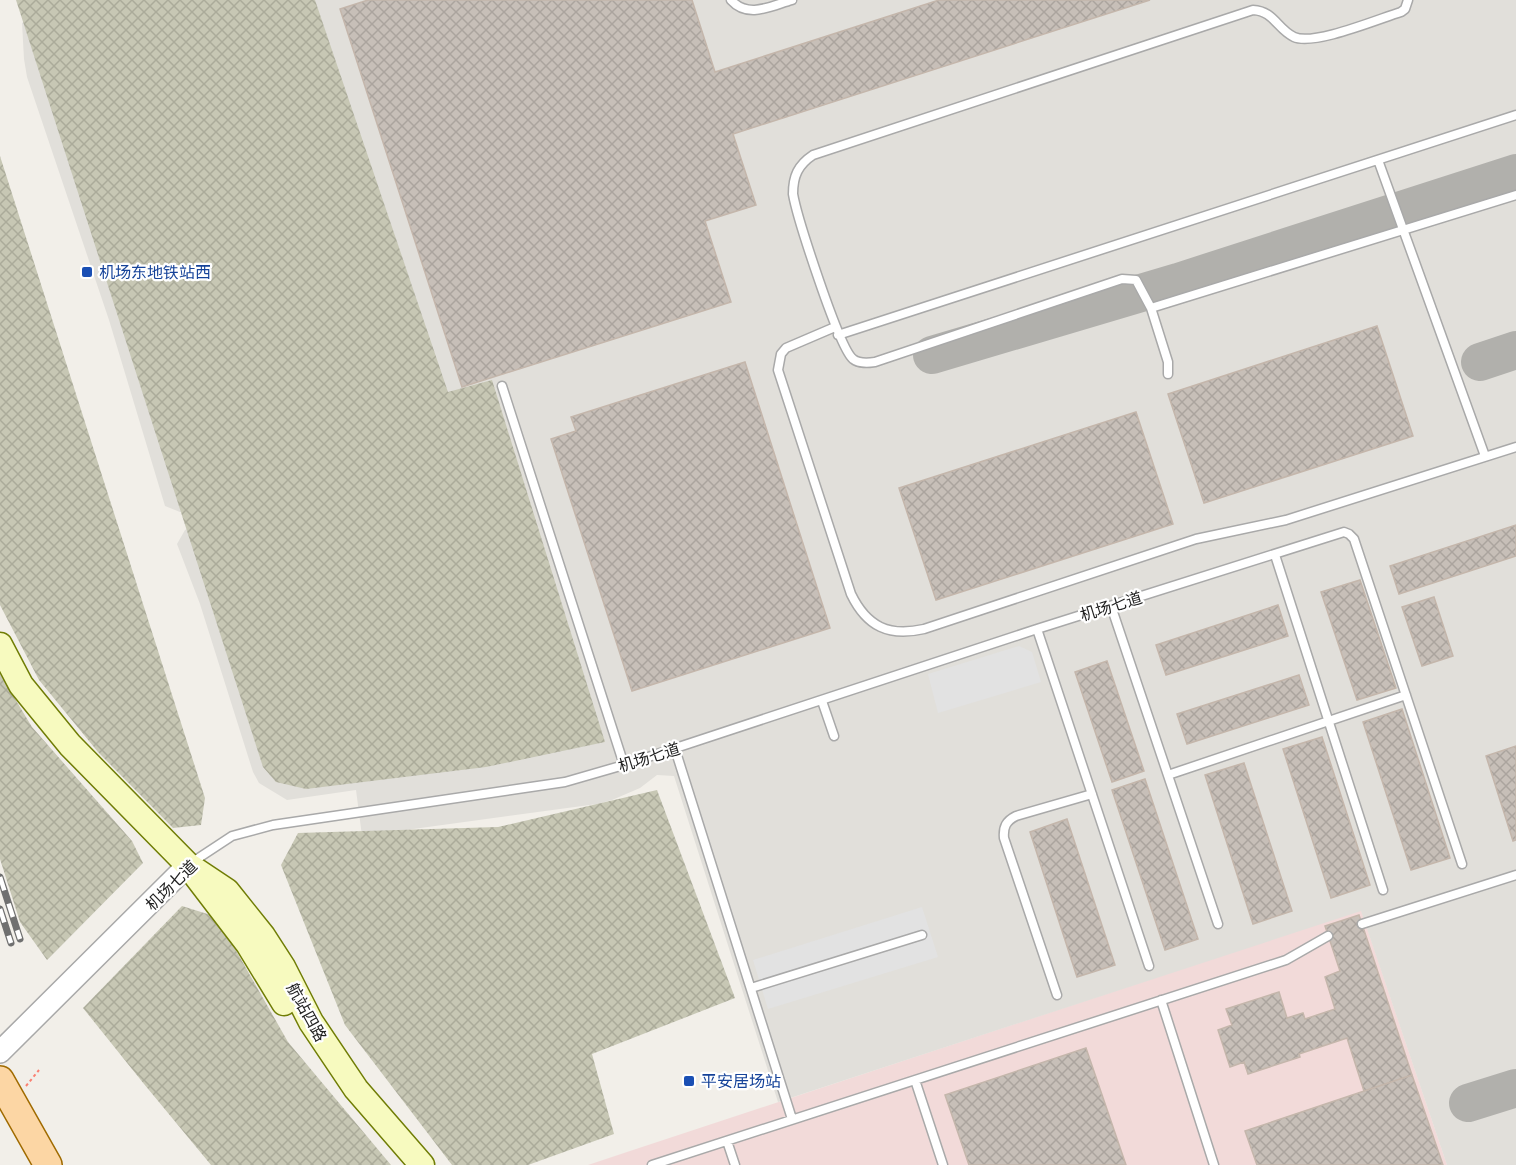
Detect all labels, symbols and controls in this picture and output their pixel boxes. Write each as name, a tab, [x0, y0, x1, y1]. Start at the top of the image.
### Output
place label: 机场东地铁站西	[99, 262, 211, 282]
marker: 机场东地铁站西	[80, 265, 94, 279]
street label: 机场七道	[1077, 587, 1145, 625]
street label: 机场七道	[615, 738, 683, 776]
street label: 机场七道	[141, 856, 201, 914]
street label: 航站四路	[283, 979, 331, 1045]
place label: 平安居场站	[701, 1071, 781, 1091]
marker: 平安居场站	[682, 1074, 696, 1088]

